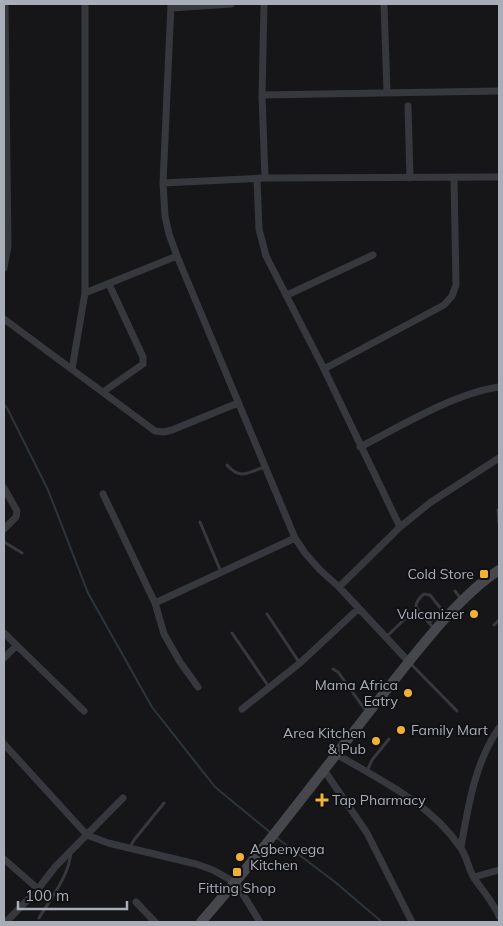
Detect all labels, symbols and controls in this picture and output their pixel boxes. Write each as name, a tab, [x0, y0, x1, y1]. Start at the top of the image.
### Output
place label: Cold Store	[407, 565, 474, 583]
marker: Cold Store	[478, 568, 490, 580]
place label: Vulcanizer	[397, 605, 465, 623]
marker: Vulcanizer	[468, 608, 480, 620]
place label: Mama Africa Eatry	[315, 676, 399, 710]
marker: Mama Africa Eatry	[402, 687, 414, 699]
place label: Family Mart	[411, 721, 488, 739]
place label: Area Kitchen & Pub	[283, 724, 366, 758]
marker: Family Mart	[395, 724, 407, 736]
marker: Area Kitchen & Pub	[370, 735, 382, 747]
place label: Tap Pharmacy	[332, 791, 426, 809]
marker: Tap Pharmacy	[316, 794, 328, 806]
place label: Agbenyega Kitchen	[250, 840, 325, 874]
marker: Agbenyega Kitchen	[234, 851, 246, 863]
marker: Fitting Shop	[231, 866, 243, 878]
scale bar	[18, 878, 126, 910]
place label: Fitting Shop	[198, 879, 276, 897]
text: 100 m	[25, 886, 69, 905]

